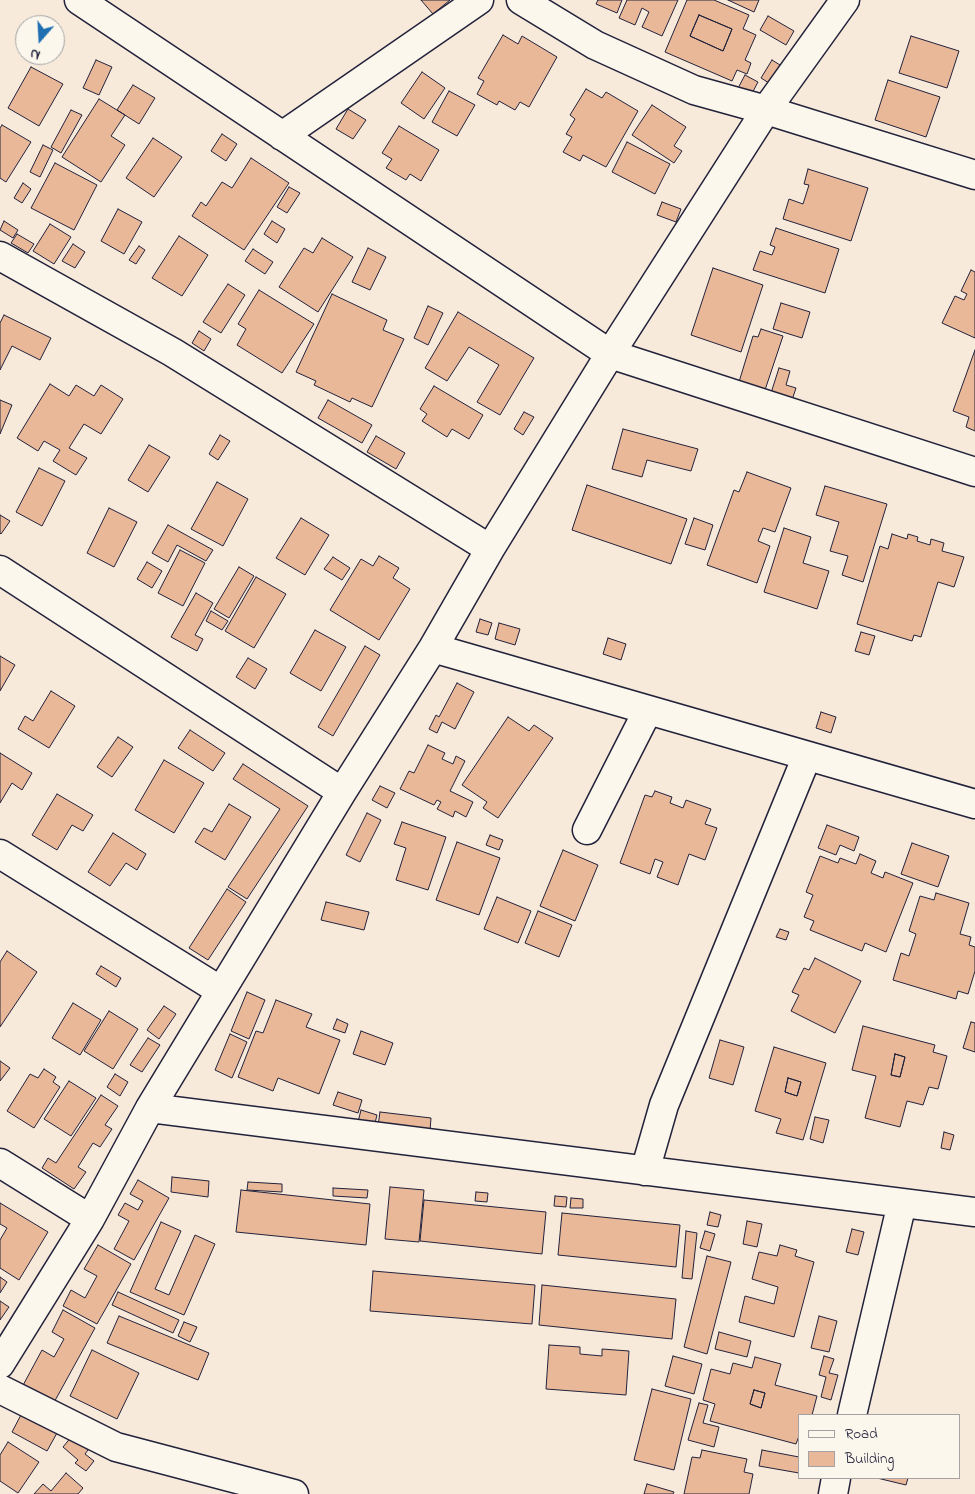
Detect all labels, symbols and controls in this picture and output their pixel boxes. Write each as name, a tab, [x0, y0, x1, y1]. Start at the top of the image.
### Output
north arrow	[15, 15, 65, 65]
text: N	[27, 42, 43, 65]
legend	[798, 1414, 960, 1479]
text: Road	[845, 1423, 878, 1445]
text: Building	[845, 1448, 894, 1470]

